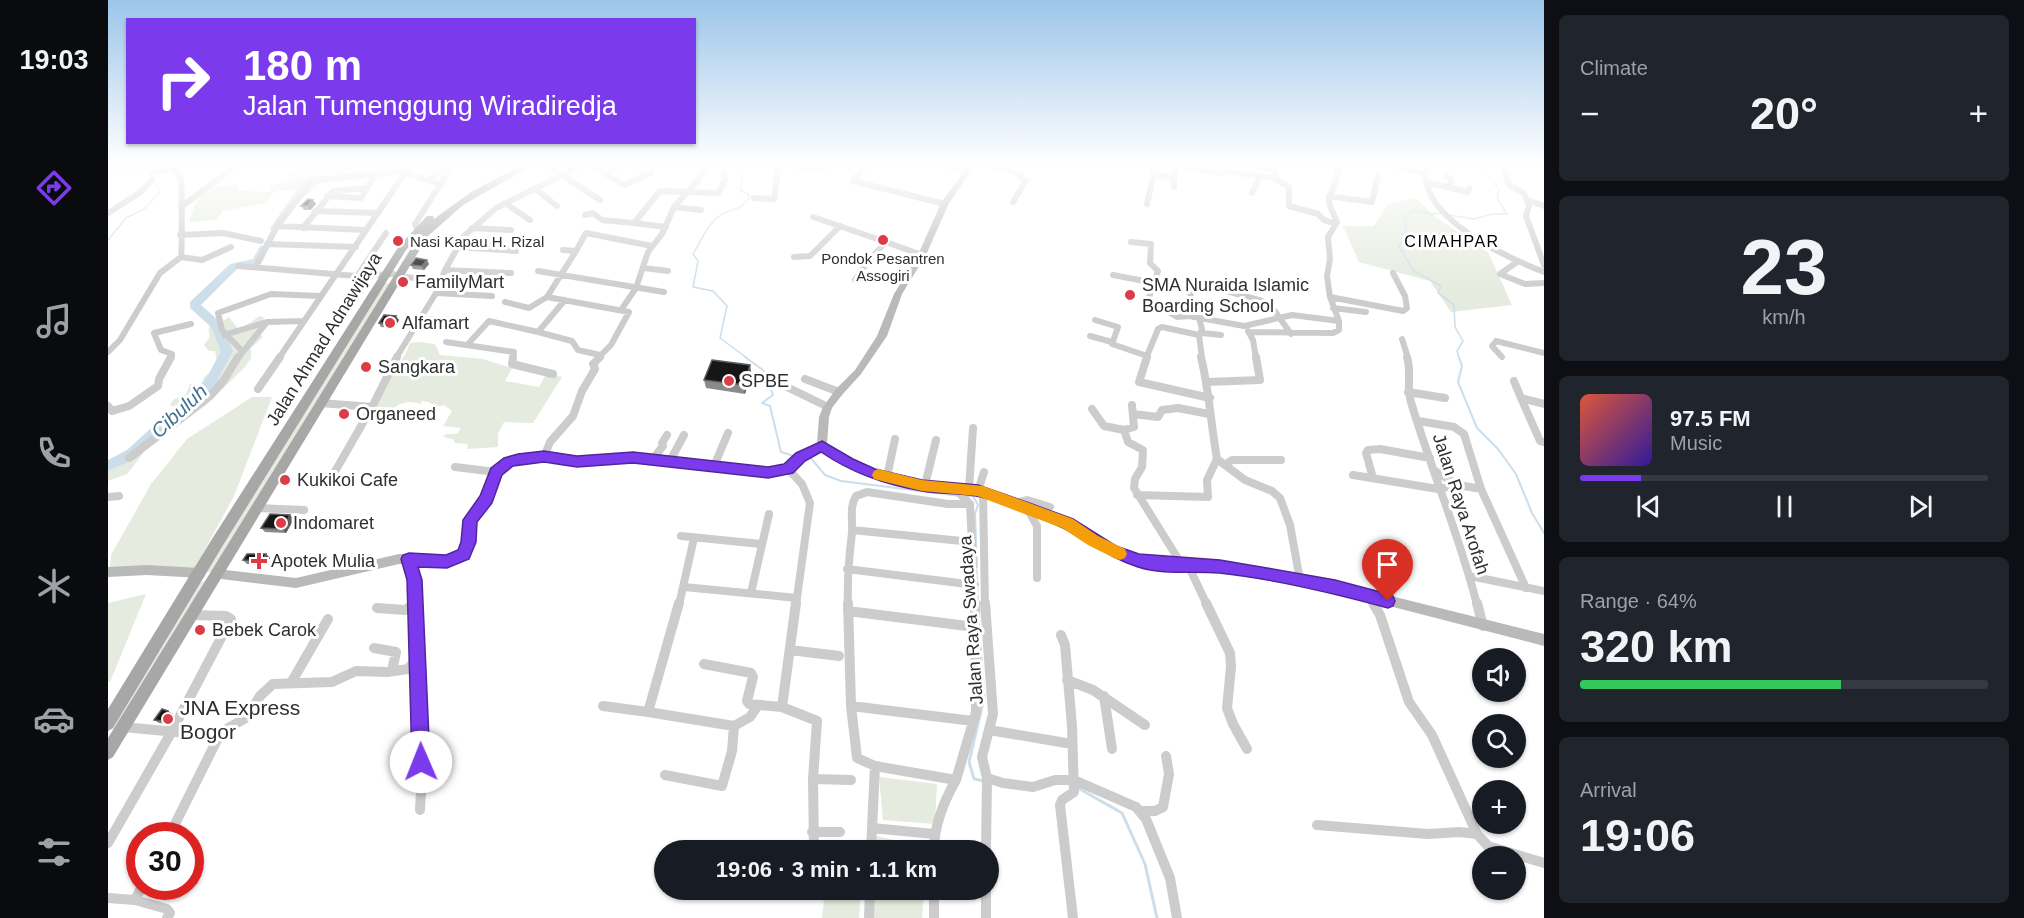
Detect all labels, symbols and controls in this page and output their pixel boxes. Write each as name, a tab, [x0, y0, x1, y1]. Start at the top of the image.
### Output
icon: right	[144, 42, 222, 120]
text: 180 m	[243, 42, 362, 89]
text: 19:03	[19, 45, 89, 75]
text: Climate	[1580, 57, 1648, 79]
text: 20°	[1750, 88, 1818, 139]
text: Jalan Tumenggung Wiradiredja	[243, 91, 617, 121]
text: −	[1580, 95, 1599, 132]
text: +	[1969, 95, 1988, 132]
icon: directions	[33, 167, 75, 209]
text: 23	[1741, 223, 1827, 311]
place label: Nasi Kapau H. Rizal	[410, 233, 544, 250]
marker: Pondok Pesantren Assogiri	[876, 233, 890, 247]
district label: CIMAHPAR	[1404, 233, 1500, 250]
marker: Nasi Kapau H. Rizal	[391, 234, 405, 248]
street label: Jalan Ahmad Adnawijaya	[262, 248, 386, 429]
place label: Pondok Pesantren Assogiri	[821, 250, 945, 284]
place label: FamilyMart	[415, 272, 504, 292]
marker: FamilyMart	[396, 275, 410, 289]
place label: SMA Nuraida Islamic Boarding School	[1142, 275, 1309, 316]
marker: SMA Nuraida Islamic Boarding School	[1123, 288, 1137, 302]
icon: music	[33, 300, 75, 342]
text: km/h	[1762, 306, 1806, 328]
place label: Alfamart	[402, 313, 469, 333]
marker: Alfamart	[383, 316, 397, 330]
place label: Sangkara	[378, 357, 456, 377]
marker: Sangkara	[359, 360, 373, 374]
place label: SPBE	[741, 371, 789, 391]
marker: SPBE	[722, 374, 736, 388]
water label: Cibuluh	[147, 380, 211, 442]
place label: Organeed	[356, 404, 436, 424]
text: 97.5 FM	[1670, 406, 1751, 431]
marker: Organeed	[337, 407, 351, 421]
street label: Jalan Raya Arofah	[1429, 431, 1493, 577]
icon: phone	[33, 432, 75, 474]
text: Music	[1670, 432, 1722, 454]
place label: Kukikoi Cafe	[297, 470, 398, 490]
marker: Kukikoi Cafe	[278, 473, 292, 487]
icon: previous	[1632, 490, 1665, 523]
icon: pause	[1768, 490, 1801, 523]
icon: next	[1904, 490, 1937, 523]
place label: Indomaret	[293, 513, 374, 533]
marker: Indomaret	[274, 516, 288, 530]
street label: Jalan Raya Swadaya	[955, 534, 987, 705]
pin	[1362, 539, 1413, 601]
icon: arrive	[1371, 548, 1404, 581]
place label: Apotek Mulia	[271, 551, 376, 571]
marker: Apotek Mulia	[252, 554, 266, 568]
icon: climate	[33, 565, 75, 607]
text: Range · 64%	[1580, 590, 1697, 612]
place label: Bebek Carok	[212, 620, 317, 640]
text: 320 km	[1580, 621, 1733, 672]
marker: Bebek Carok	[193, 623, 207, 637]
map controls	[1472, 648, 1526, 900]
button: sound	[1472, 648, 1526, 702]
place label: JNA Express Bogor	[180, 696, 300, 743]
icon: car	[33, 698, 75, 740]
marker: JNA Express Bogor	[161, 712, 175, 726]
button: search	[1472, 714, 1526, 768]
position arrow	[389, 730, 453, 794]
text: Arrival	[1580, 779, 1637, 801]
button: +	[1472, 780, 1526, 834]
text: 19:06	[1580, 810, 1695, 861]
speed limit sign: 30	[126, 822, 204, 900]
icon: filters	[33, 831, 75, 873]
button: −	[1472, 846, 1526, 900]
text: 19:06 · 3 min · 1.1 km	[716, 857, 937, 882]

